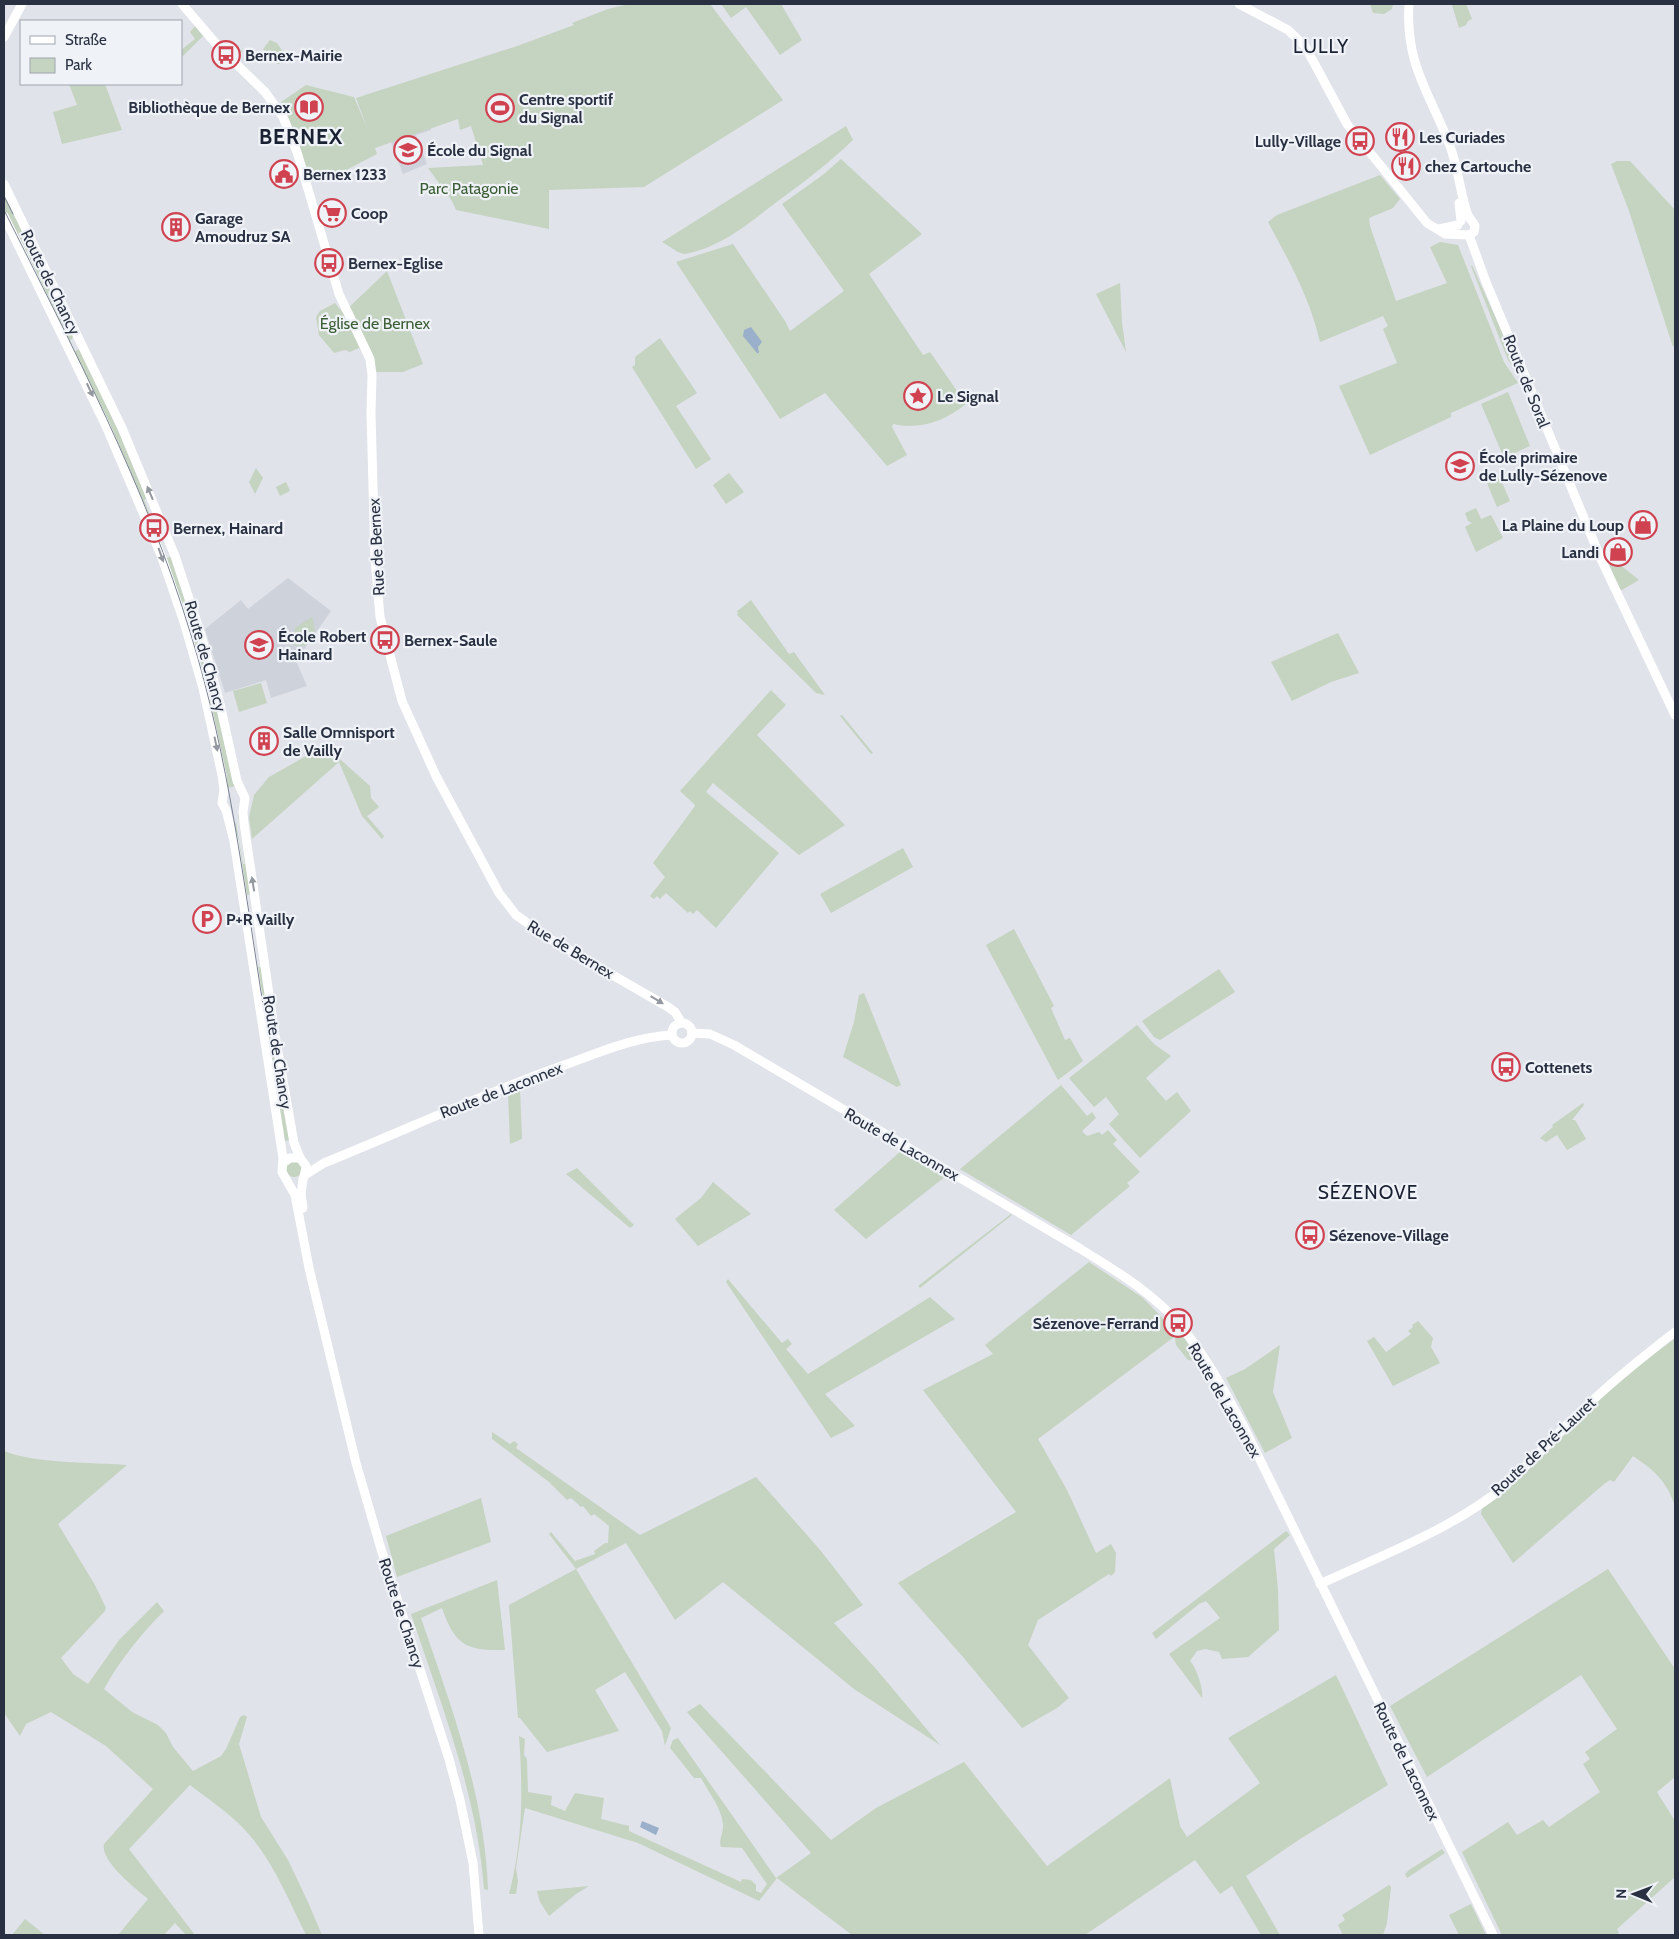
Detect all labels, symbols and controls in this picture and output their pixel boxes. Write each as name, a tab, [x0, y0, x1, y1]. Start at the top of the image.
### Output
legend	[20, 20, 182, 85]
text: Straße	[65, 31, 107, 49]
district label: LULLY	[1293, 35, 1349, 58]
bus stop icon: Bernex-Mairie	[211, 40, 241, 70]
place label: Bernex-Mairie	[245, 46, 342, 65]
text: Park	[65, 56, 92, 74]
place label: Centre sportif du Signal	[519, 90, 614, 127]
library icon: Bibliothèque de Bernex	[294, 92, 324, 122]
sports icon: Centre sportif du Signal	[485, 93, 515, 123]
place label: Bibliothèque de Bernex	[128, 98, 290, 117]
restaurant icon: Les Curiades	[1385, 122, 1415, 152]
district label: BERNEX	[259, 124, 343, 149]
bus stop icon: Lully-Village	[1345, 126, 1375, 156]
place label: Les Curiades	[1419, 128, 1505, 147]
place label: Lully-Village	[1255, 132, 1341, 151]
school or university icon: École du Signal	[393, 135, 423, 165]
place label: École du Signal	[427, 141, 532, 160]
restaurant icon: chez Cartouche	[1391, 151, 1421, 181]
place label: chez Cartouche	[1425, 157, 1531, 176]
public building icon: Bernex 1233	[269, 159, 299, 189]
place label: Bernex 1233	[303, 165, 387, 184]
park label: Parc Patagonie	[419, 179, 519, 198]
supermarket icon: Coop	[317, 198, 347, 228]
place label: Coop	[351, 204, 388, 223]
place label: Garage Amoudruz SA	[195, 209, 291, 246]
building icon: Garage Amoudruz SA	[161, 212, 191, 242]
street label: Route de Chancy	[17, 226, 84, 338]
bus stop icon: Bernex-Eglise	[314, 248, 344, 278]
place label: Bernex-Eglise	[348, 254, 443, 273]
park label: Église de Bernex	[320, 314, 431, 333]
street label: Route de Soral	[1499, 332, 1554, 431]
place icon: Le Signal	[903, 381, 933, 411]
one-way arrow	[86, 383, 94, 397]
place label: Le Signal	[937, 387, 999, 406]
place label: École primaire de Lully-Sézenove	[1479, 448, 1607, 485]
school or university icon: École primaire de Lully-Sézenove	[1445, 451, 1475, 481]
one-way arrow	[145, 486, 153, 500]
street label: Rue de Bernex	[364, 497, 389, 596]
shop icon: La Plaine du Loup	[1628, 510, 1658, 540]
bus stop icon: Bernex, Hainard	[139, 513, 169, 543]
place label: La Plaine du Loup	[1502, 516, 1624, 535]
place label: Bernex, Hainard	[173, 519, 283, 538]
shop icon: Landi	[1603, 537, 1633, 567]
place label: Landi	[1561, 543, 1599, 562]
one-way arrow	[157, 548, 165, 563]
street label: Route de Chancy	[181, 598, 230, 714]
bus stop icon: Bernex-Saule	[370, 625, 400, 655]
place label: École Robert Hainard	[278, 627, 367, 664]
school or university icon: École Robert Hainard	[244, 630, 274, 660]
place label: Bernex-Saule	[404, 631, 497, 650]
place label: Salle Omnisport de Vailly	[283, 723, 395, 760]
building icon: Salle Omnisport de Vailly	[249, 726, 279, 756]
one-way arrow	[212, 737, 220, 752]
one-way arrow	[249, 876, 257, 892]
parking icon: P+R Vailly	[192, 904, 222, 934]
place label: P+R Vailly	[226, 910, 295, 929]
street label: Rue de Bernex	[524, 916, 618, 983]
street label: Route de Chancy	[259, 994, 296, 1110]
one-way arrow	[651, 996, 664, 1005]
bus stop icon: Cottenets	[1491, 1052, 1521, 1082]
street label: Route de Laconnex	[437, 1058, 565, 1123]
place label: Cottenets	[1525, 1058, 1592, 1077]
street label: Route de Laconnex	[841, 1104, 963, 1185]
district label: SÉZENOVE	[1318, 1180, 1418, 1204]
bus stop icon: Sézenove-Village	[1295, 1220, 1325, 1250]
place label: Sézenove-Village	[1329, 1226, 1449, 1245]
bus stop icon: Sézenove-Ferrand	[1163, 1308, 1193, 1338]
place label: Sézenove-Ferrand	[1033, 1314, 1159, 1333]
street label: Route de Laconnex	[1184, 1339, 1265, 1461]
street label: Route de Pré-Lauret	[1487, 1393, 1600, 1500]
street label: Route de Chancy	[375, 1556, 428, 1671]
street label: Route de Laconnex	[1370, 1699, 1444, 1824]
north arrow	[1609, 1869, 1659, 1919]
text: N	[1612, 1889, 1630, 1899]

